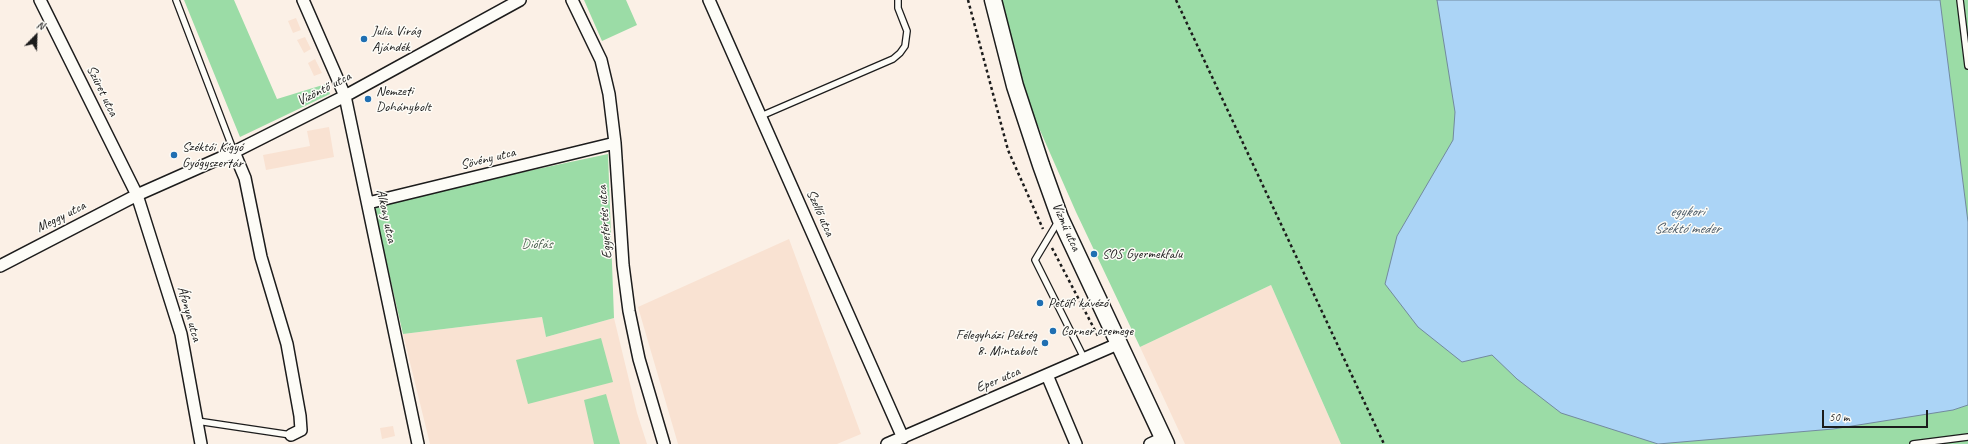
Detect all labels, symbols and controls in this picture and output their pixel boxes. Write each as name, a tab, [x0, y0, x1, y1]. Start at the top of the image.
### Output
north arrow	[16, 16, 56, 56]
text: N	[35, 17, 47, 33]
place label: Julia Virág Ajándék	[372, 23, 421, 56]
marker: Julia Virág Ajándék	[359, 34, 369, 44]
street label: Szüret utca	[82, 63, 122, 119]
street label: Vízöntő utca	[294, 68, 354, 110]
place label: Nemzeti Dohánybolt	[376, 83, 431, 116]
marker: Nemzeti Dohánybolt	[363, 94, 373, 104]
place label: Széktói Kígyó Gyógyszertár	[182, 139, 243, 172]
street label: Sövény utca	[459, 144, 517, 174]
marker: Széktói Kígyó Gyógyszertár	[169, 150, 179, 160]
street label: Egyetértés utca	[594, 185, 616, 259]
street label: Szellő utca	[802, 187, 838, 239]
street label: Alkony utca	[372, 188, 400, 244]
street label: Meggy utca	[34, 197, 88, 237]
street label: Vízmű utca	[1048, 200, 1084, 254]
water label: egykori Széktó meder	[1654, 203, 1720, 238]
park label: Diófás	[522, 236, 552, 252]
place label: SOS Gyermekfalu	[1102, 246, 1182, 262]
marker: SOS Gyermekfalu	[1089, 249, 1099, 259]
street label: Áfonya utca	[173, 285, 205, 343]
place label: Petőfi kávézó	[1048, 295, 1108, 311]
marker: Petőfi kávézó	[1035, 298, 1045, 308]
place label: Corner csemege	[1061, 323, 1133, 339]
marker: Corner csemege	[1048, 326, 1058, 336]
place label: Félegyházi Pékség 8. Mintabolt	[956, 327, 1037, 360]
marker: Félegyházi Pékség 8. Mintabolt	[1040, 338, 1050, 348]
street label: Eper utca	[974, 363, 1022, 397]
scale bar	[1824, 402, 1930, 428]
text: 50 m	[1829, 409, 1849, 425]

